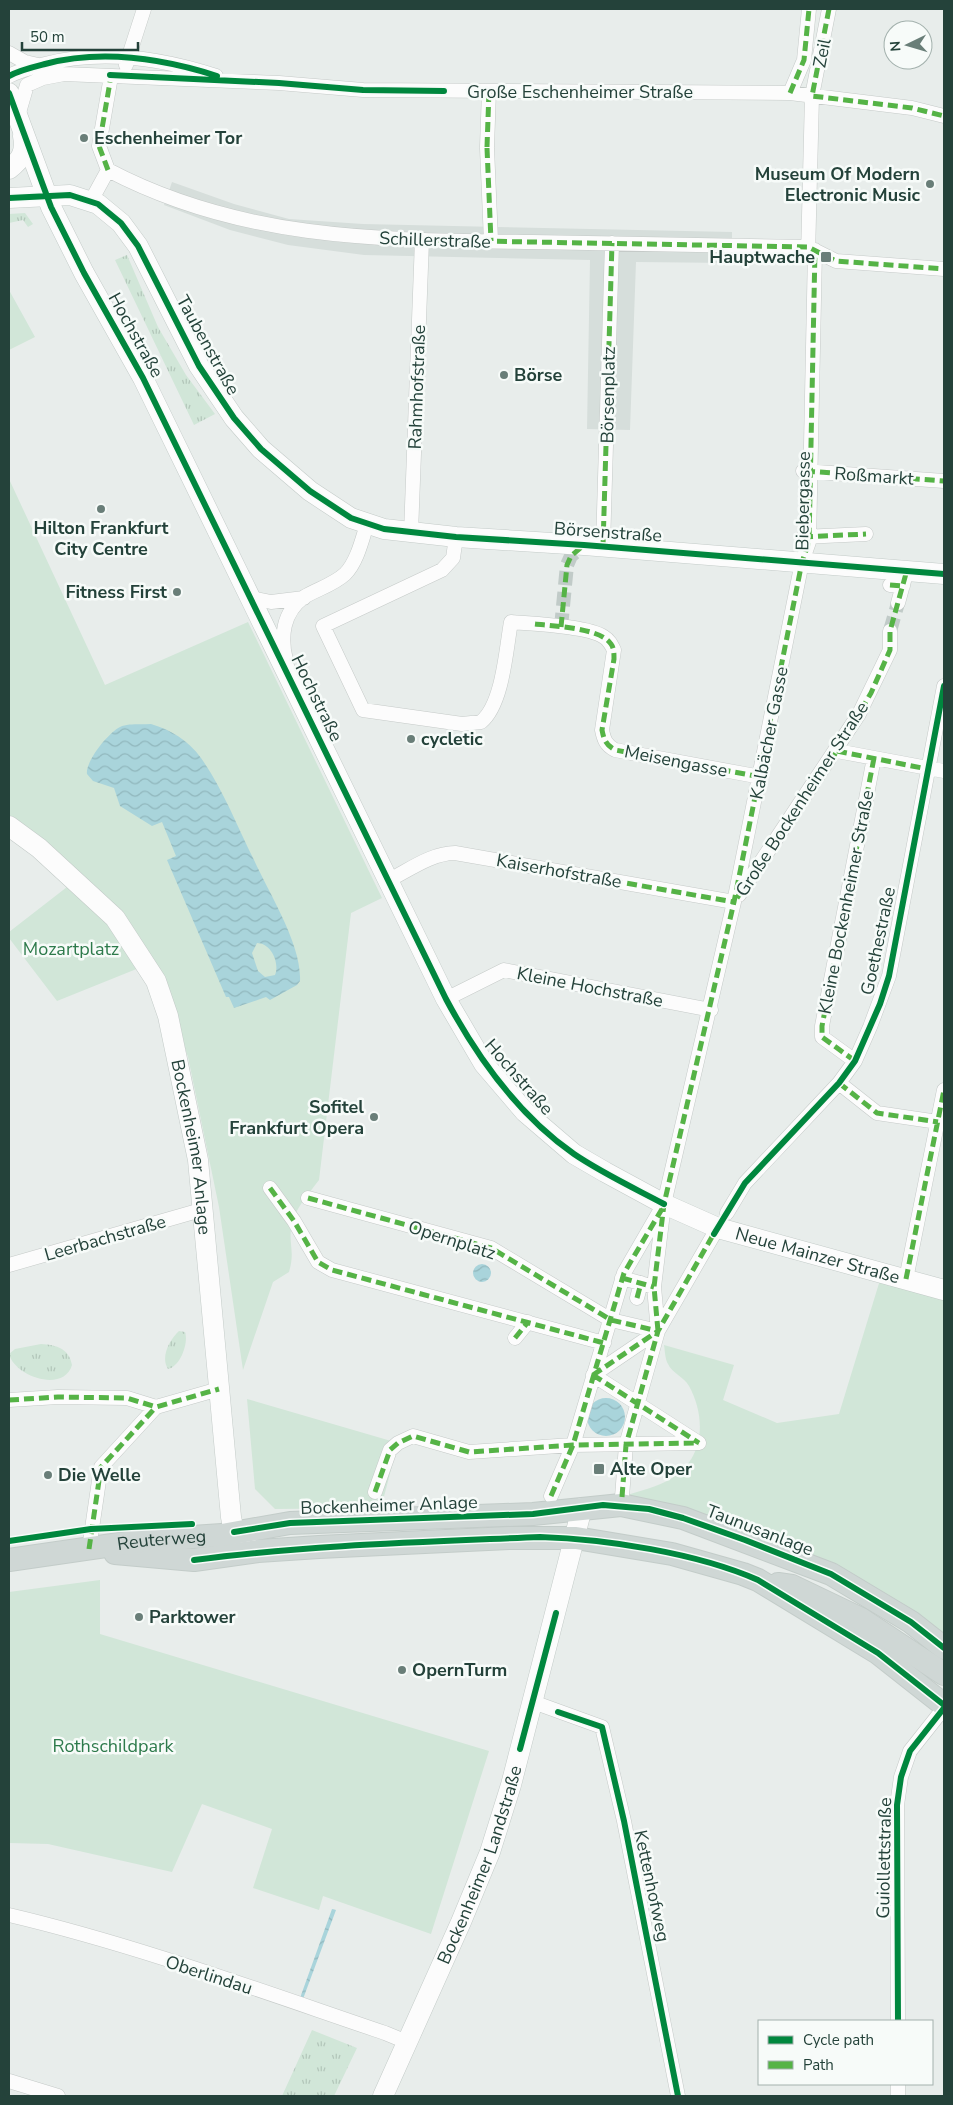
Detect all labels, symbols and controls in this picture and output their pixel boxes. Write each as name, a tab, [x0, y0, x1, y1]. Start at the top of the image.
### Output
scale bar	[22, 20, 139, 52]
north arrow	[883, 20, 933, 70]
text: 50 m	[30, 27, 65, 47]
street label: Zeil	[807, 36, 837, 70]
text: N	[886, 40, 905, 52]
street label: Große Eschenheimer Straße	[467, 80, 693, 104]
place label: Eschenheimer Tor	[94, 126, 242, 150]
marker: Eschenheimer Tor	[78, 132, 90, 144]
place label: Museum Of Modern Electronic Music	[755, 162, 920, 207]
marker: Museum Of Modern Electronic Music	[924, 178, 936, 190]
street label: Schillerstraße	[379, 226, 491, 254]
place label: Hauptwache	[709, 245, 815, 269]
marker: Hauptwache	[819, 250, 833, 264]
street label: Hochstraße	[103, 288, 169, 382]
street label: Taubenstraße	[171, 291, 245, 399]
street label: Rahmhofstraße	[403, 324, 431, 450]
street label: Börsenplatz	[595, 346, 621, 444]
place label: Börse	[514, 363, 563, 387]
marker: Börse	[498, 369, 510, 381]
street label: Biebergasse	[790, 451, 816, 551]
street label: Roßmarkt	[834, 461, 915, 491]
marker: Hilton Frankfurt City Centre	[95, 503, 107, 515]
place label: Hilton Frankfurt City Centre	[34, 516, 169, 561]
street label: Börsenstraße	[553, 516, 663, 548]
place label: Fitness First	[65, 580, 167, 604]
marker: Fitness First	[171, 586, 183, 598]
street label: Hochstraße	[286, 651, 348, 745]
street label: Kalbächer Gasse	[744, 665, 794, 801]
street label: Große Bockenheimer Straße	[730, 697, 874, 901]
place label: cycletic	[421, 727, 483, 751]
marker: cycletic	[405, 733, 417, 745]
street label: Meisengasse	[622, 739, 730, 783]
street label: Kleine Bockenheimer Straße	[813, 788, 879, 1016]
street label: Kaiserhofstraße	[494, 848, 624, 894]
street label: Goethestraße	[855, 885, 901, 997]
park label: Mozartplatz	[23, 937, 119, 961]
street label: Kleine Hochstraße	[515, 961, 665, 1013]
street label: Hochstraße	[479, 1034, 559, 1120]
street label: Bockenheimer Anlage	[165, 1057, 217, 1236]
place label: Sofitel Frankfurt Opera	[229, 1095, 364, 1140]
marker: Sofitel Frankfurt Opera	[368, 1111, 380, 1123]
street label: Leerbachstraße	[41, 1209, 169, 1267]
street label: Opernplatz	[405, 1215, 499, 1265]
street label: Neue Mainzer Straße	[733, 1221, 902, 1289]
place label: Alte Oper	[610, 1457, 692, 1481]
marker: Alte Oper	[592, 1462, 606, 1476]
place label: Die Welle	[58, 1463, 141, 1487]
marker: Die Welle	[42, 1469, 54, 1481]
street label: Bockenheimer Anlage	[300, 1490, 478, 1520]
street label: Taunusanlage	[703, 1499, 817, 1561]
street label: Reuterweg	[115, 1524, 207, 1556]
place label: Parktower	[149, 1605, 236, 1629]
marker: Parktower	[133, 1611, 145, 1623]
place label: OpernTurm	[412, 1658, 507, 1682]
marker: OpernTurm	[396, 1664, 408, 1676]
park label: Rothschildpark	[53, 1734, 174, 1758]
street label: Bockenheimer Landstraße	[432, 1763, 528, 1968]
street label: Guiollettstraße	[871, 1797, 897, 1919]
street label: Kettenhofweg	[628, 1828, 676, 1944]
street label: Oberlindau	[162, 1950, 256, 2000]
legend	[758, 2020, 933, 2085]
text: Cycle path	[803, 2030, 874, 2050]
text: Path	[803, 2055, 834, 2075]

